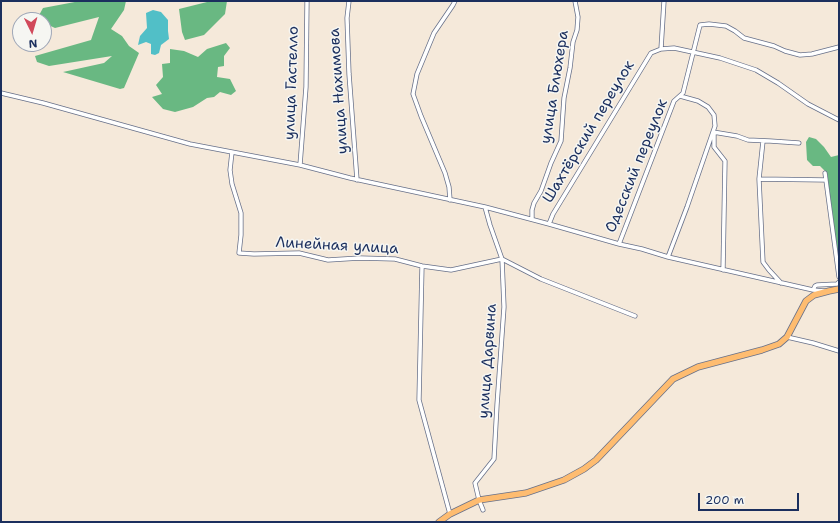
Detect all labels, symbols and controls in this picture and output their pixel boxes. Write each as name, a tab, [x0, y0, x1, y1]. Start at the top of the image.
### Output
north arrow	[12, 12, 52, 52]
street label: улица Гастелло	[281, 26, 303, 140]
street label: улица Нахимова	[326, 27, 352, 155]
street label: улица Блюхера	[537, 29, 573, 145]
text: N	[28, 36, 38, 51]
street label: Шахтёрский переулок	[539, 58, 639, 206]
street label: Одесский переулок	[602, 97, 672, 235]
street label: Линейная улица	[275, 234, 399, 258]
street label: улица Дарвина	[475, 303, 501, 419]
scale bar	[700, 485, 801, 511]
text: 200 m	[705, 492, 744, 508]

